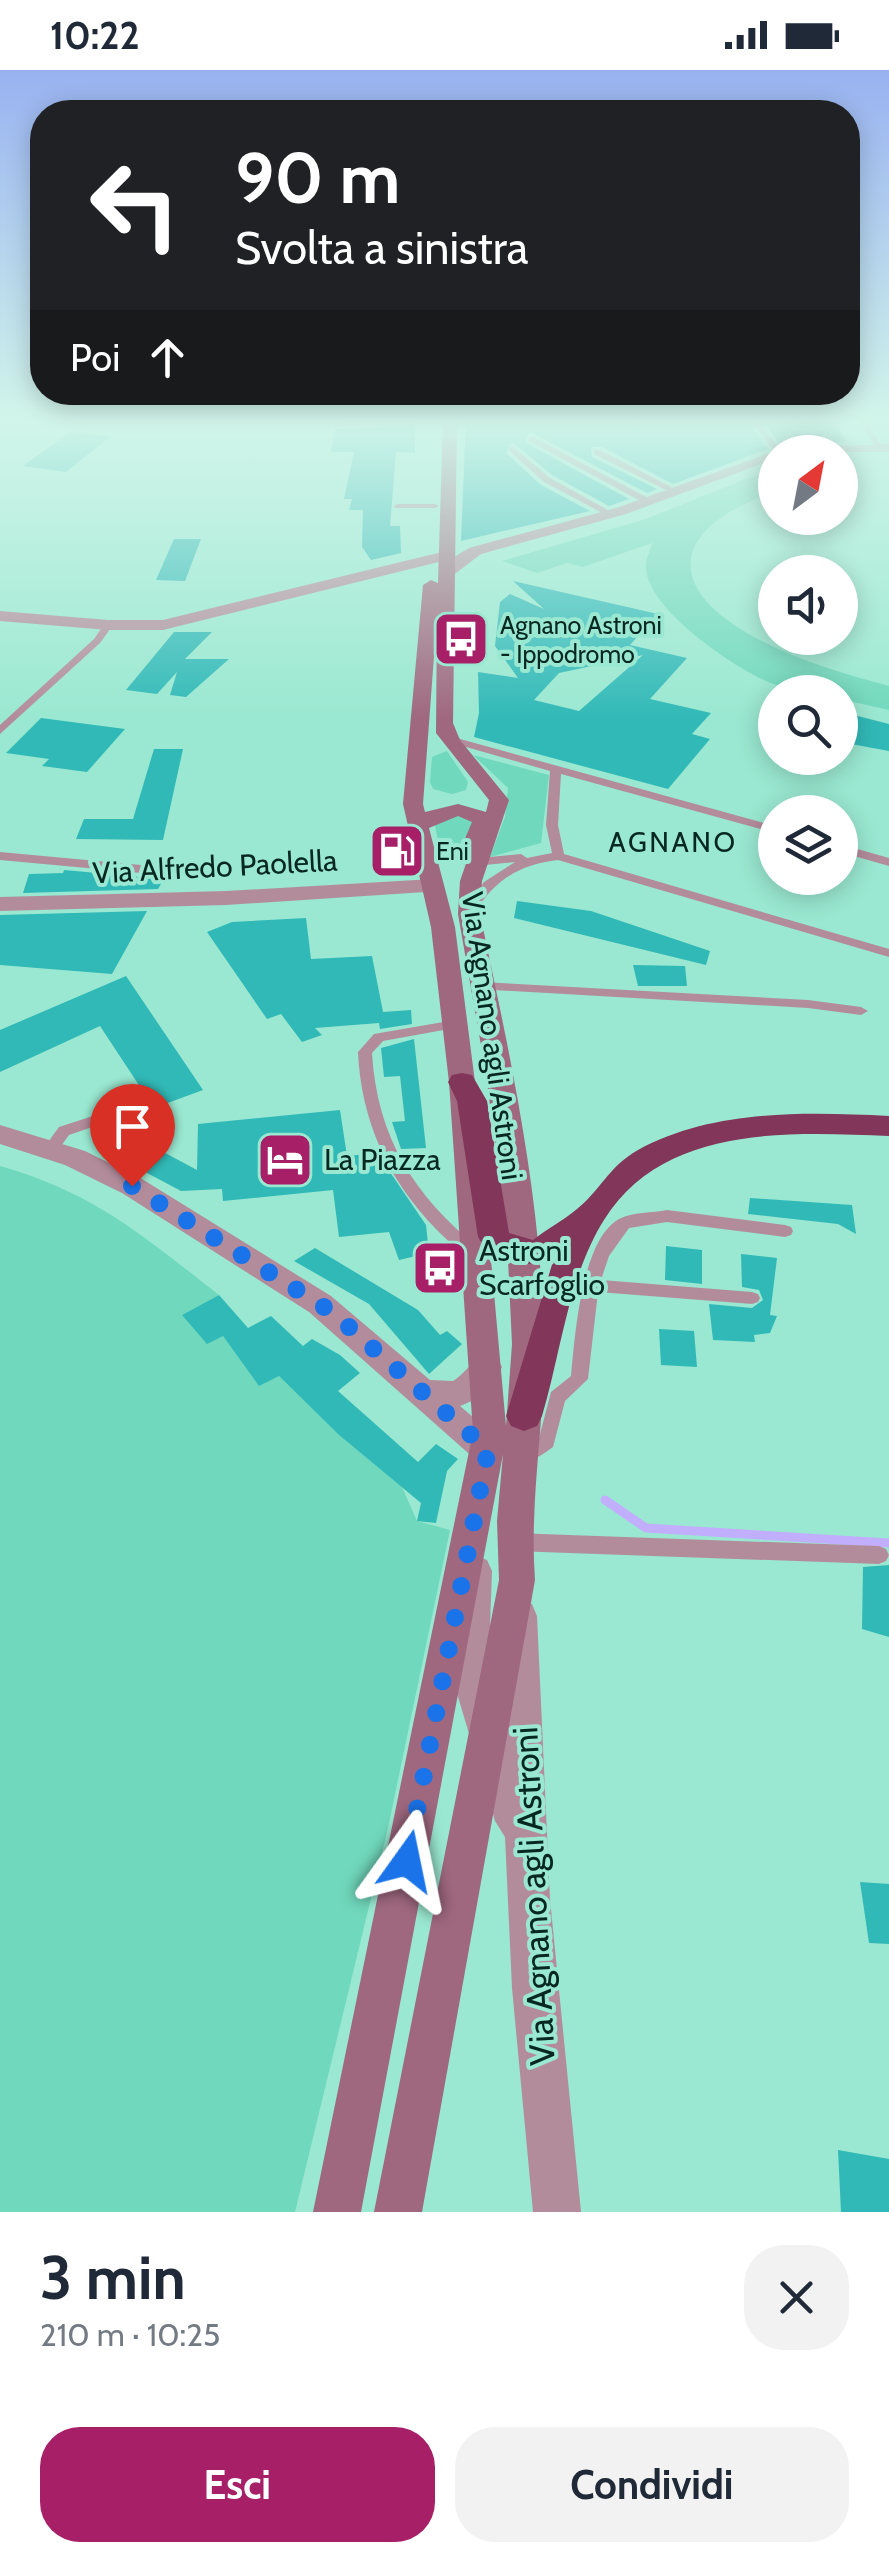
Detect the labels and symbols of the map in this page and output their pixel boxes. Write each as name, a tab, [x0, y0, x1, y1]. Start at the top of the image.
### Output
north arrow	[758, 435, 858, 535]
bus stop icon: Agnano Astroni - Ippodromo	[431, 609, 491, 669]
place label: Agnano Astroni - Ippodromo	[500, 610, 662, 669]
fuel station icon: Eni	[367, 821, 427, 881]
district label: AGNANO	[609, 825, 738, 859]
place label: Eni	[436, 836, 469, 866]
street label: Via Alfredo Paolella	[92, 842, 339, 891]
street label: Via Agnano agli Astroni	[454, 889, 531, 1182]
pin	[90, 1084, 175, 1187]
hotel icon: La Piazza	[255, 1130, 315, 1190]
place label: La Piazza	[324, 1141, 441, 1178]
place label: Astroni Scarfoglio	[479, 1232, 605, 1303]
bus stop icon: Astroni Scarfoglio	[410, 1238, 470, 1298]
street label: Via Agnano agli Astroni	[503, 1726, 564, 2067]
position arrow	[355, 1809, 459, 1913]

